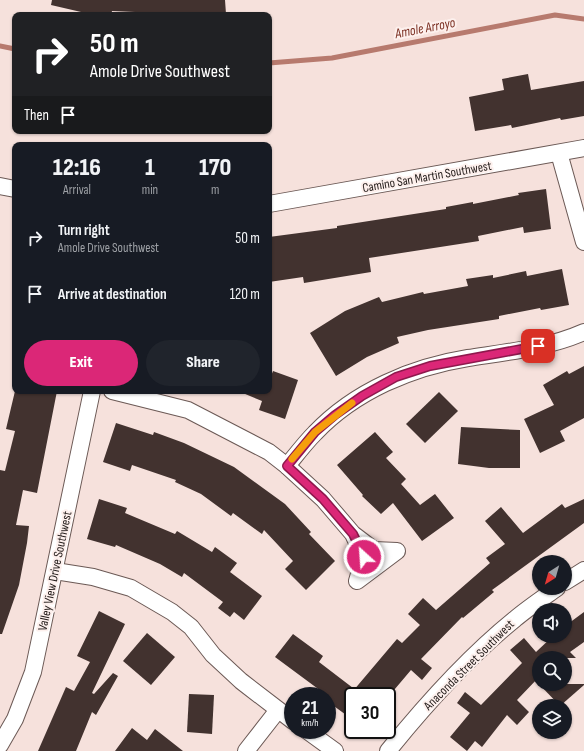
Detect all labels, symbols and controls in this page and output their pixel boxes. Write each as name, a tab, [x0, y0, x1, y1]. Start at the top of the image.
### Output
water label: Amole Arroyo	[392, 14, 457, 42]
text: 50 m	[90, 27, 139, 60]
icon: right	[24, 28, 76, 80]
text: Amole Drive Southwest	[90, 61, 230, 82]
icon: arrive	[57, 104, 79, 126]
text: Then	[24, 106, 49, 125]
text: 12:16	[53, 153, 101, 182]
text: 1	[145, 153, 155, 182]
text: 170	[199, 153, 231, 182]
street label: Camino San Martin Southwest	[361, 158, 493, 196]
text: Arrival	[63, 182, 91, 198]
text: min	[142, 182, 158, 198]
text: m	[211, 182, 219, 198]
text: Turn right	[58, 221, 110, 240]
icon: right	[24, 227, 46, 249]
text: 50 m	[235, 229, 260, 248]
text: Amole Drive Southwest	[58, 240, 159, 256]
icon: arrive	[24, 283, 46, 305]
text: Arrive at destination	[58, 285, 167, 304]
text: 120 m	[230, 285, 260, 304]
pin	[521, 329, 555, 363]
icon: arrive	[527, 335, 549, 357]
button: Exit	[24, 340, 138, 386]
button: Share	[146, 340, 260, 386]
street label: Valley View Drive Southwest	[34, 510, 76, 632]
position arrow	[343, 536, 385, 578]
north arrow	[532, 555, 572, 595]
map controls	[532, 555, 572, 739]
button: sound	[532, 603, 572, 643]
street label: Anaconda Street Southwest	[420, 616, 518, 714]
button: search	[532, 651, 572, 691]
speed limit sign: 30	[344, 687, 396, 739]
text: 21	[302, 696, 318, 720]
button: layers	[532, 699, 572, 739]
text: km/h	[301, 717, 319, 729]

